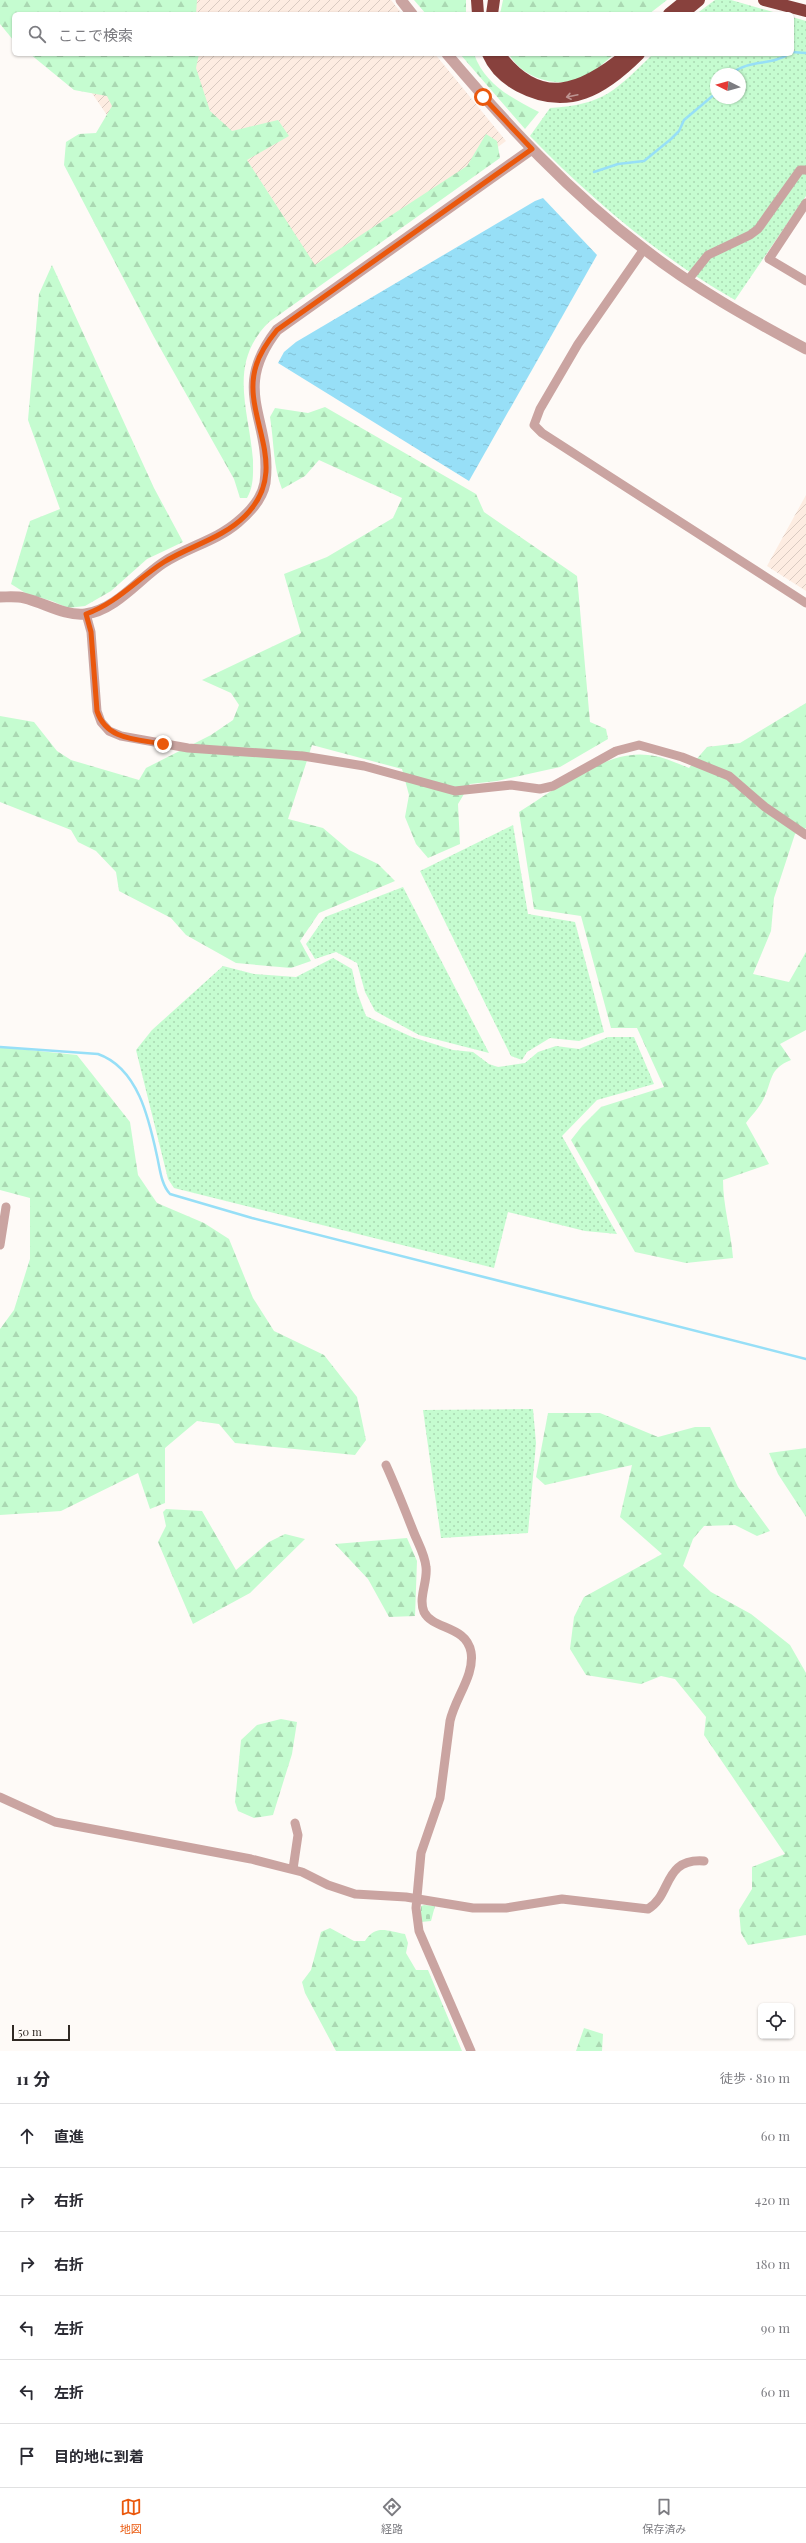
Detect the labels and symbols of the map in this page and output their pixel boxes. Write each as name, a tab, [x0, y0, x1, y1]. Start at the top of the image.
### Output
north arrow	[710, 68, 746, 104]
route start	[474, 88, 492, 106]
one-way arrow	[566, 93, 579, 101]
route end	[154, 735, 172, 753]
scale bar	[12, 2023, 70, 2042]

